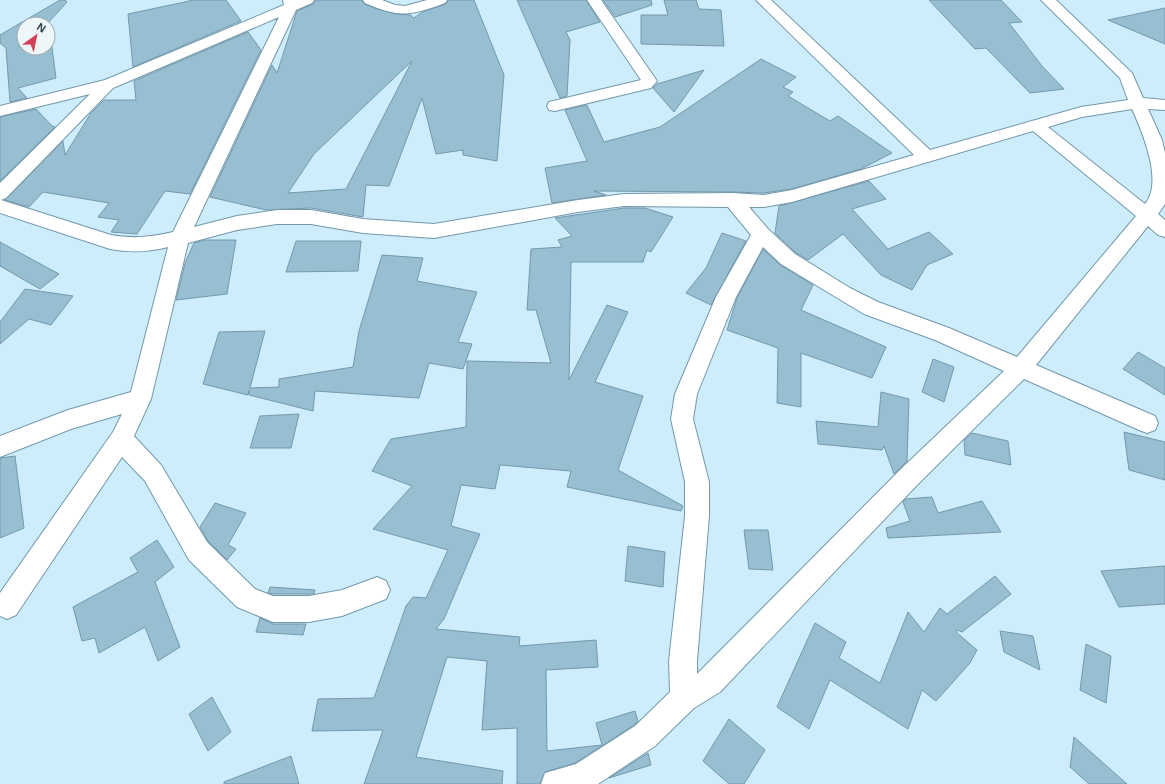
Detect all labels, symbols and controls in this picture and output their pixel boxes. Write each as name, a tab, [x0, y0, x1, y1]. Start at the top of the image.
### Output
north arrow	[16, 16, 56, 56]
text: N	[35, 20, 48, 35]

